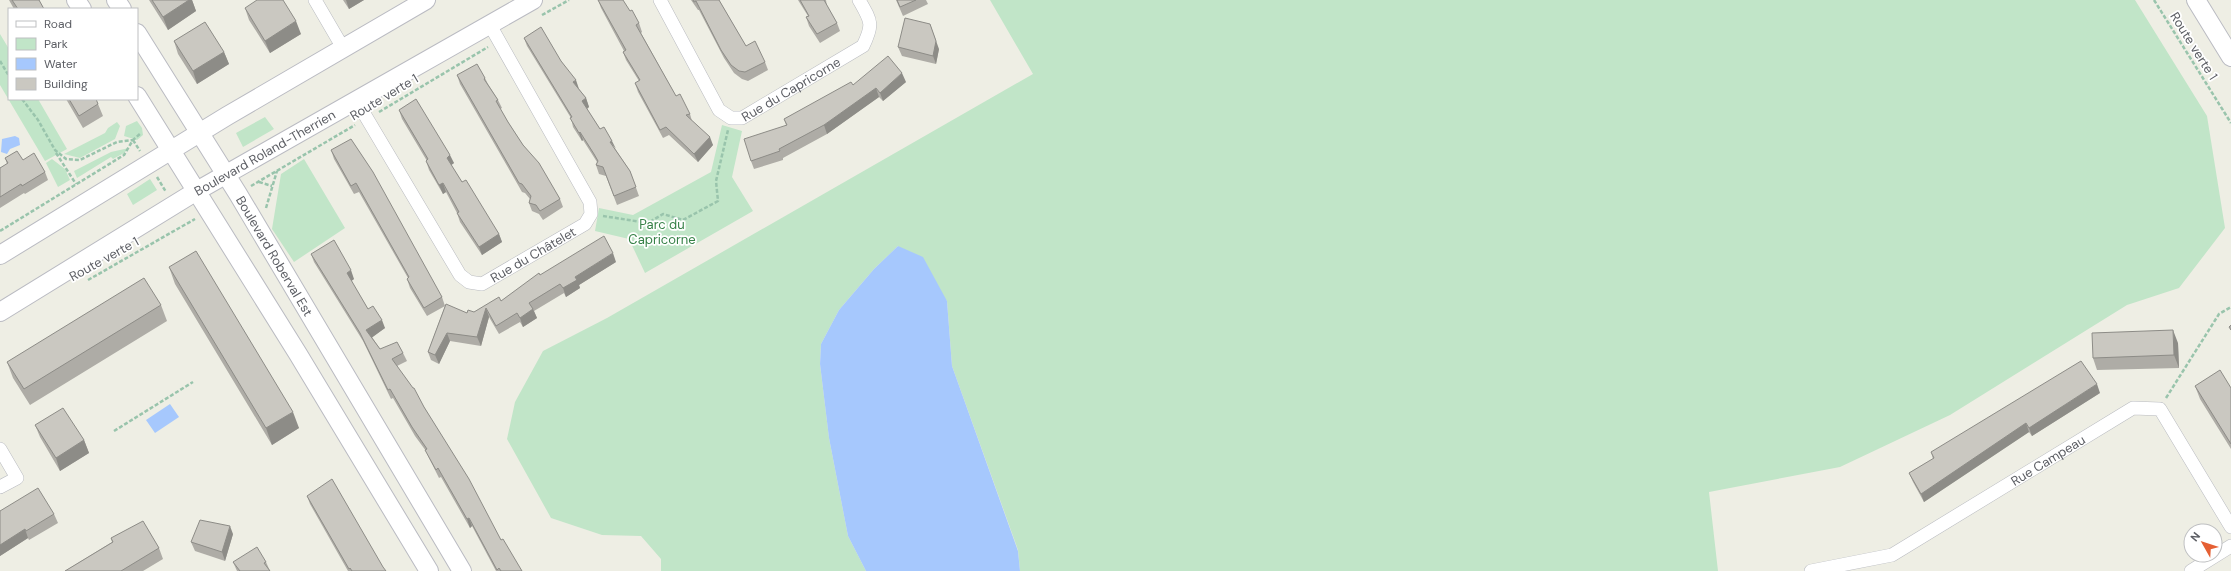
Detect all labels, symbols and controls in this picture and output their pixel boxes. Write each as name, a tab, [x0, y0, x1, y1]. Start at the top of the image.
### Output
legend	[8, 8, 138, 100]
street label: Route verte 1	[2166, 9, 2222, 83]
text: Road	[44, 16, 72, 32]
text: Park	[44, 36, 68, 52]
street label: Rue du Capricorne	[738, 53, 843, 125]
text: Water	[44, 56, 78, 72]
street label: Route verte 1	[347, 70, 421, 124]
text: Building	[44, 76, 88, 92]
street label: Boulevard Roland-Therrien	[191, 106, 338, 199]
street label: Boulevard Roberval Est	[232, 193, 317, 319]
park label: Parc du Capricorne	[628, 216, 696, 248]
street label: Rue du Châtelet	[487, 223, 579, 286]
street label: Route verte 1	[66, 233, 142, 285]
street label: Rue Campeau	[2007, 431, 2088, 489]
north arrow	[2183, 523, 2223, 563]
text: N	[2187, 529, 2203, 544]

